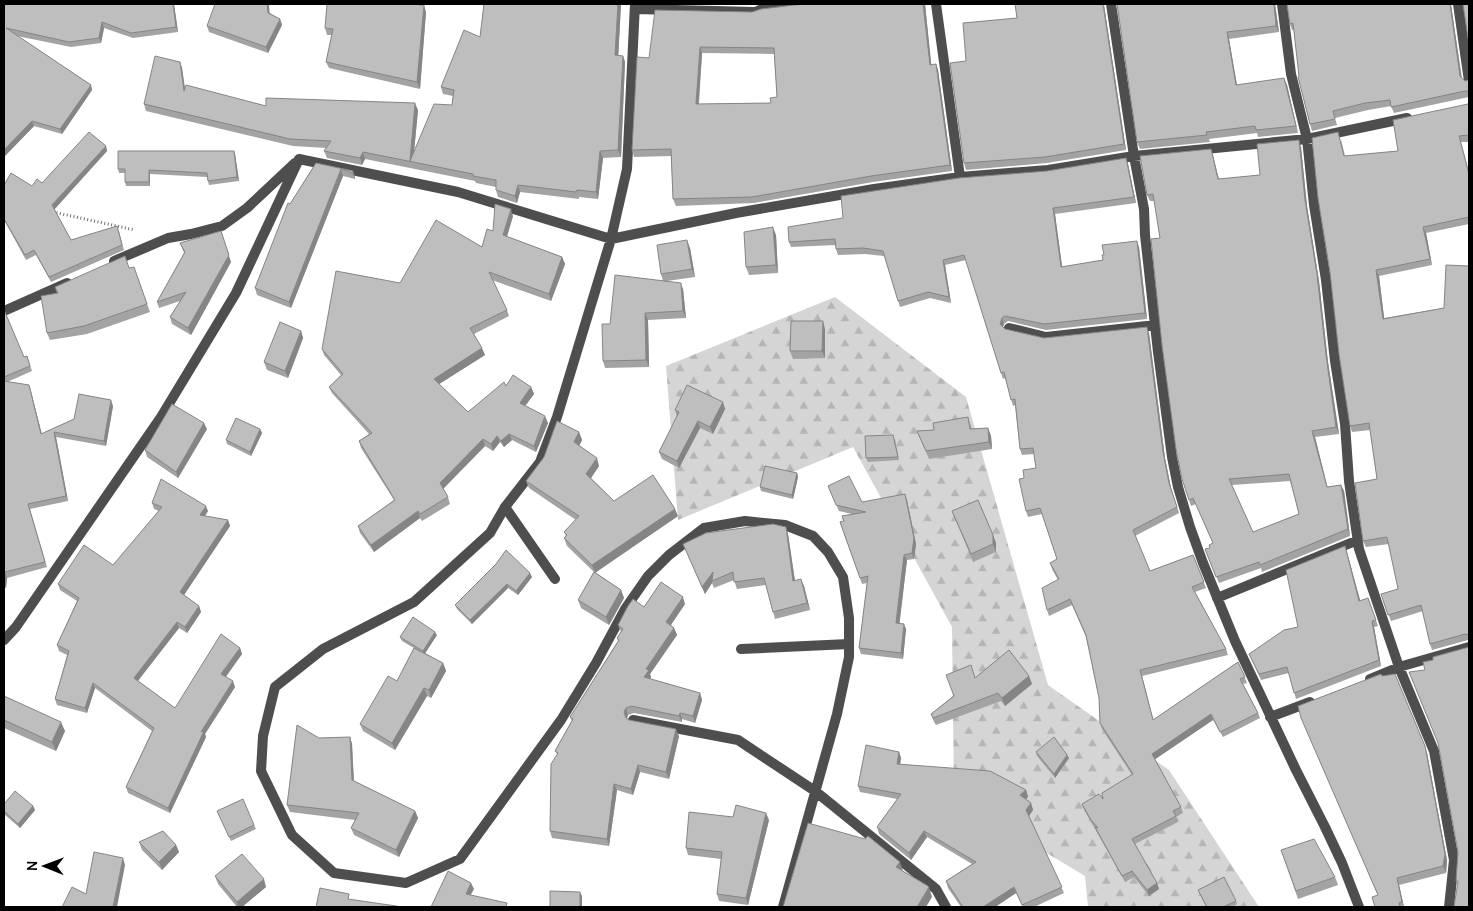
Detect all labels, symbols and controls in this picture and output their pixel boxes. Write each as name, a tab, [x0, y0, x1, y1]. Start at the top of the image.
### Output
north arrow	[20, 841, 70, 891]
text: N	[22, 861, 41, 871]

